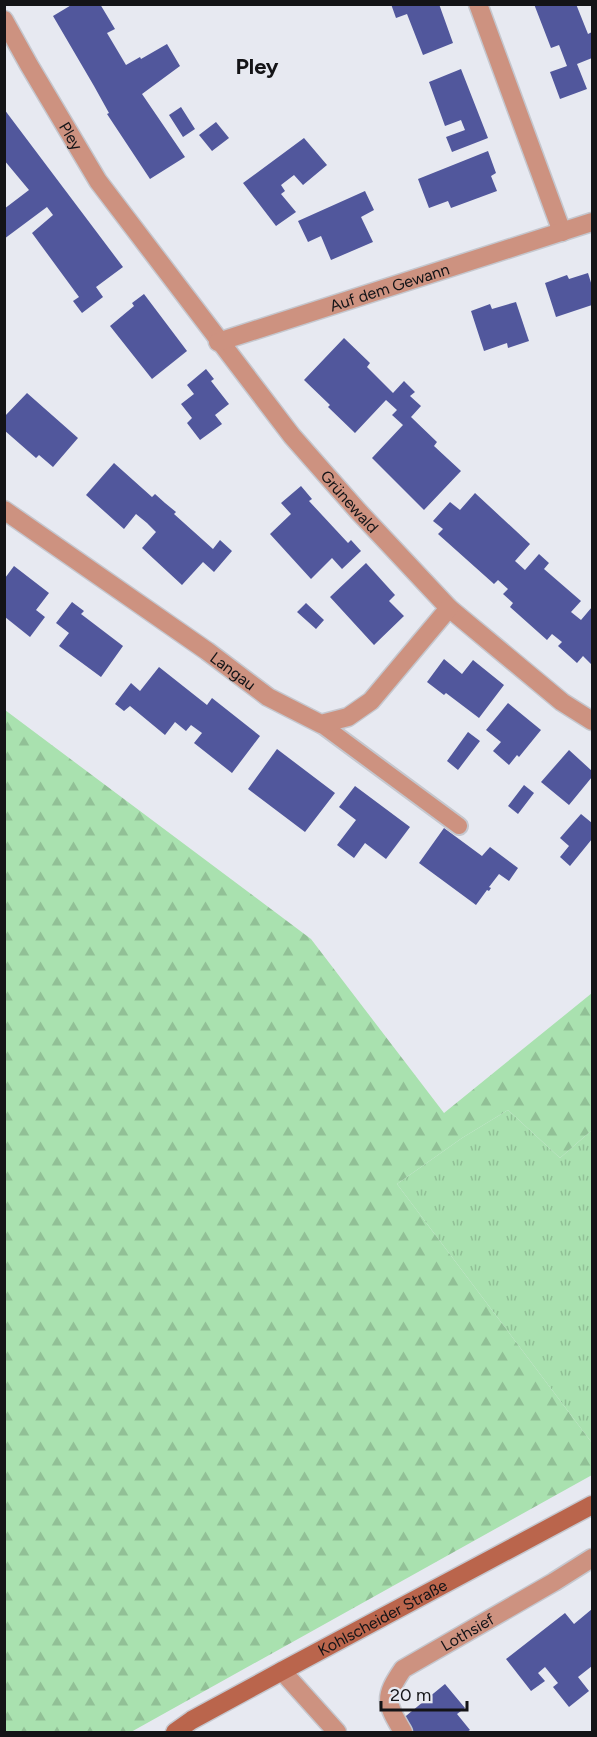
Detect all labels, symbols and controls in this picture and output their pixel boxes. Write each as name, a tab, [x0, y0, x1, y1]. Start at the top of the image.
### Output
district label: Pley	[235, 53, 279, 80]
street label: Pley	[55, 119, 87, 154]
street label: Auf dem Gewann	[327, 259, 452, 316]
street label: Grünewald	[316, 466, 382, 537]
street label: Langau	[206, 648, 259, 694]
street label: Kohlscheider Straße	[315, 1575, 451, 1660]
street label: Lothsief	[438, 1609, 498, 1655]
scale bar	[381, 1674, 466, 1712]
text: 20 m	[390, 1684, 431, 1706]

